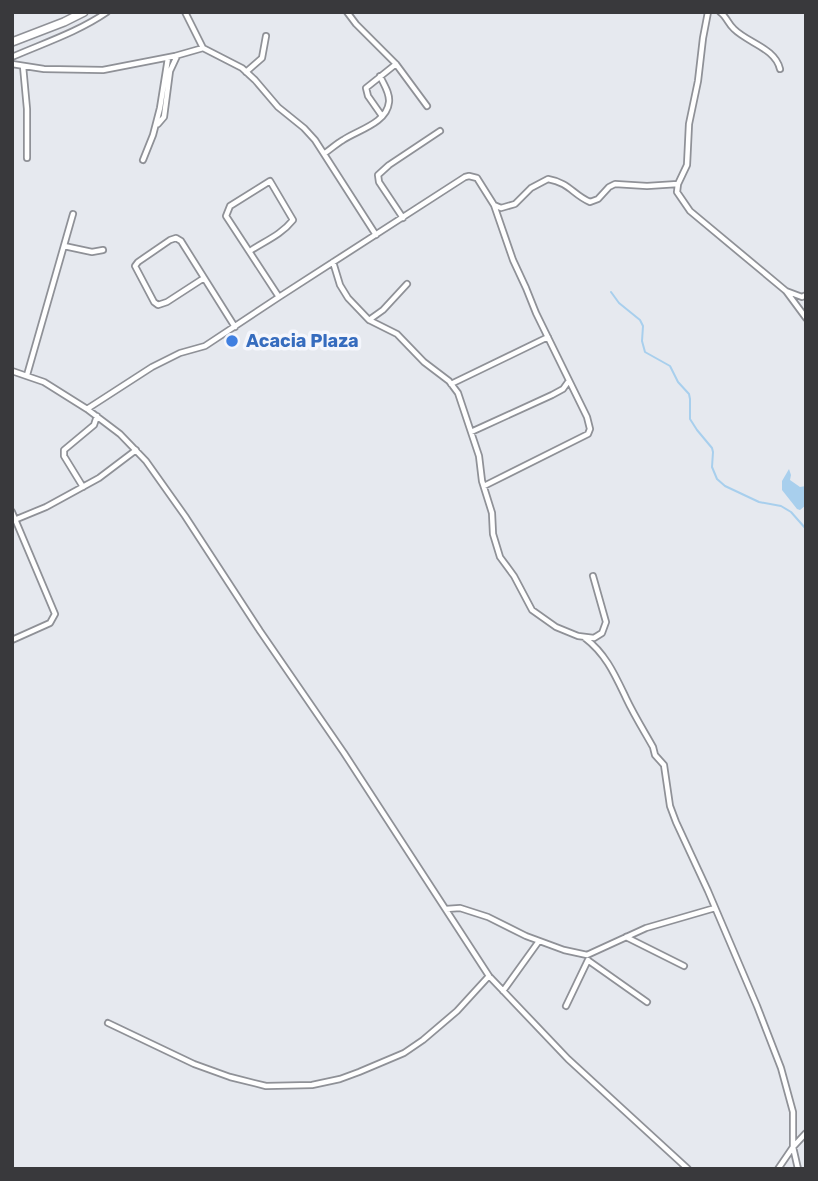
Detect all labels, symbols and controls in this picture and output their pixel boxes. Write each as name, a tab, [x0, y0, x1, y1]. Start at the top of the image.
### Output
place label: Acacia Plaza	[246, 330, 359, 352]
marker: Acacia Plaza	[224, 333, 240, 349]

